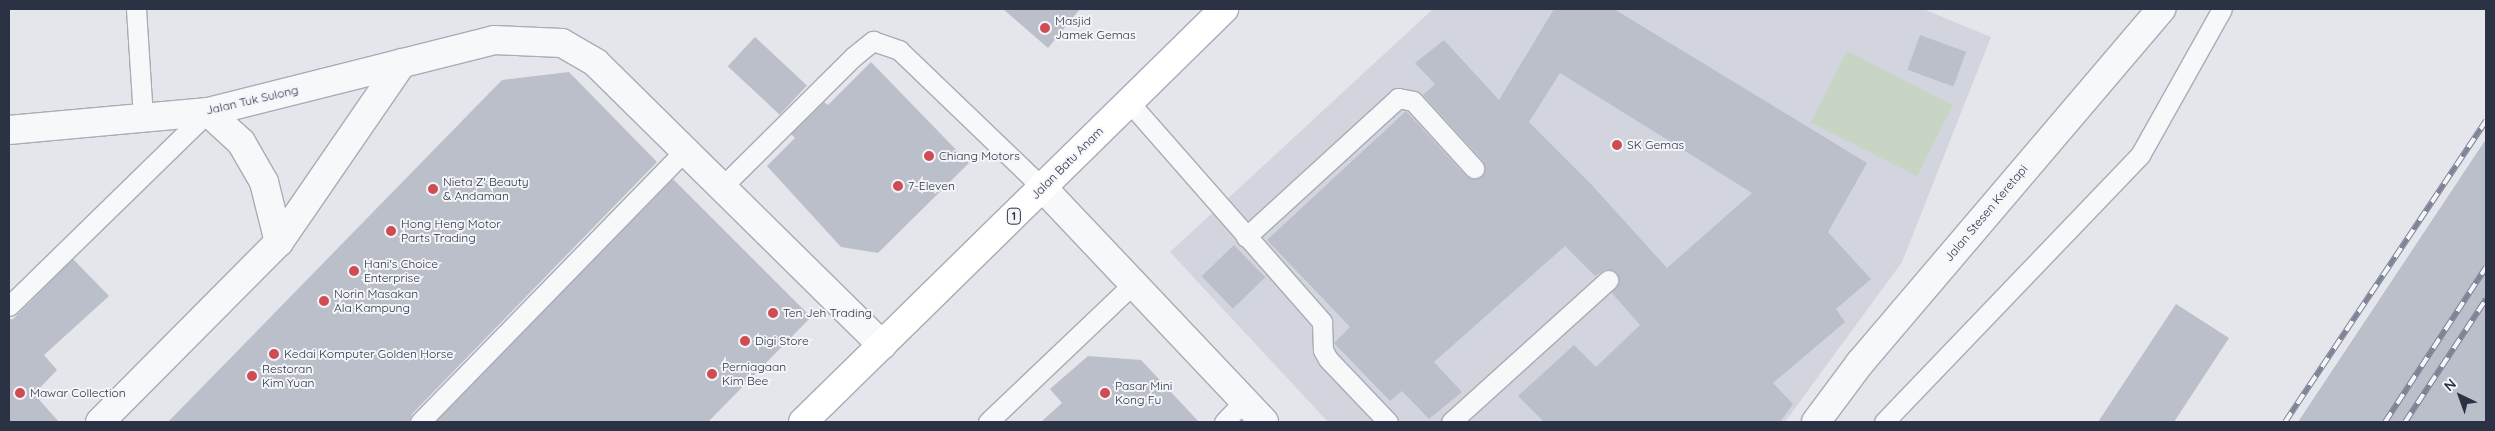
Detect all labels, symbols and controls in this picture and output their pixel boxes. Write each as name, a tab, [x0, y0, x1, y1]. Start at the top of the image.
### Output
place label: Masjid Jamek Gemas	[1055, 14, 1136, 42]
marker: Masjid Jamek Gemas	[1039, 22, 1051, 34]
street label: Jalan Tuk Sulong	[204, 82, 300, 118]
street label: Jalan Batu Anam	[1028, 124, 1106, 202]
place label: SK Gemas	[1627, 138, 1684, 152]
marker: SK Gemas	[1611, 139, 1623, 151]
place label: Chiang Motors	[939, 149, 1020, 163]
marker: Chiang Motors	[923, 150, 935, 162]
street label: Jalan Stesen Keretapi	[1941, 162, 2031, 264]
place label: Nieta Z' Beauty & Andaman	[443, 175, 529, 203]
place label: 7-Eleven	[908, 179, 955, 193]
marker: 7-Eleven	[892, 180, 904, 192]
marker: Nieta Z' Beauty & Andaman	[427, 183, 439, 195]
road number: 1	[1006, 208, 1022, 225]
place label: Hong Heng Motor Parts Trading	[401, 217, 501, 245]
marker: Hong Heng Motor Parts Trading	[385, 225, 397, 237]
place label: Hani's Choice Enterprise	[364, 257, 438, 285]
marker: Hani's Choice Enterprise	[348, 265, 360, 277]
place label: Norin Masakan Ala Kampung	[334, 287, 418, 315]
marker: Norin Masakan Ala Kampung	[318, 295, 330, 307]
place label: Ten Jeh Trading	[783, 306, 872, 320]
marker: Ten Jeh Trading	[767, 307, 779, 319]
place label: Digi Store	[755, 334, 809, 348]
marker: Digi Store	[739, 335, 751, 347]
place label: Kedai Komputer Golden Horse	[284, 347, 453, 361]
marker: Kedai Komputer Golden Horse	[268, 348, 280, 360]
place label: Perniagaan Kim Bee	[722, 360, 786, 388]
place label: Restoran Kim Yuan	[262, 362, 314, 390]
marker: Perniagaan Kim Bee	[706, 368, 718, 380]
marker: Restoran Kim Yuan	[246, 370, 258, 382]
north arrow	[2435, 371, 2485, 421]
text: N	[2440, 375, 2460, 395]
place label: Pasar Mini Kong Fu	[1115, 379, 1172, 407]
place label: Mawar Collection	[30, 386, 126, 400]
marker: Mawar Collection	[14, 387, 26, 399]
marker: Pasar Mini Kong Fu	[1099, 387, 1111, 399]

